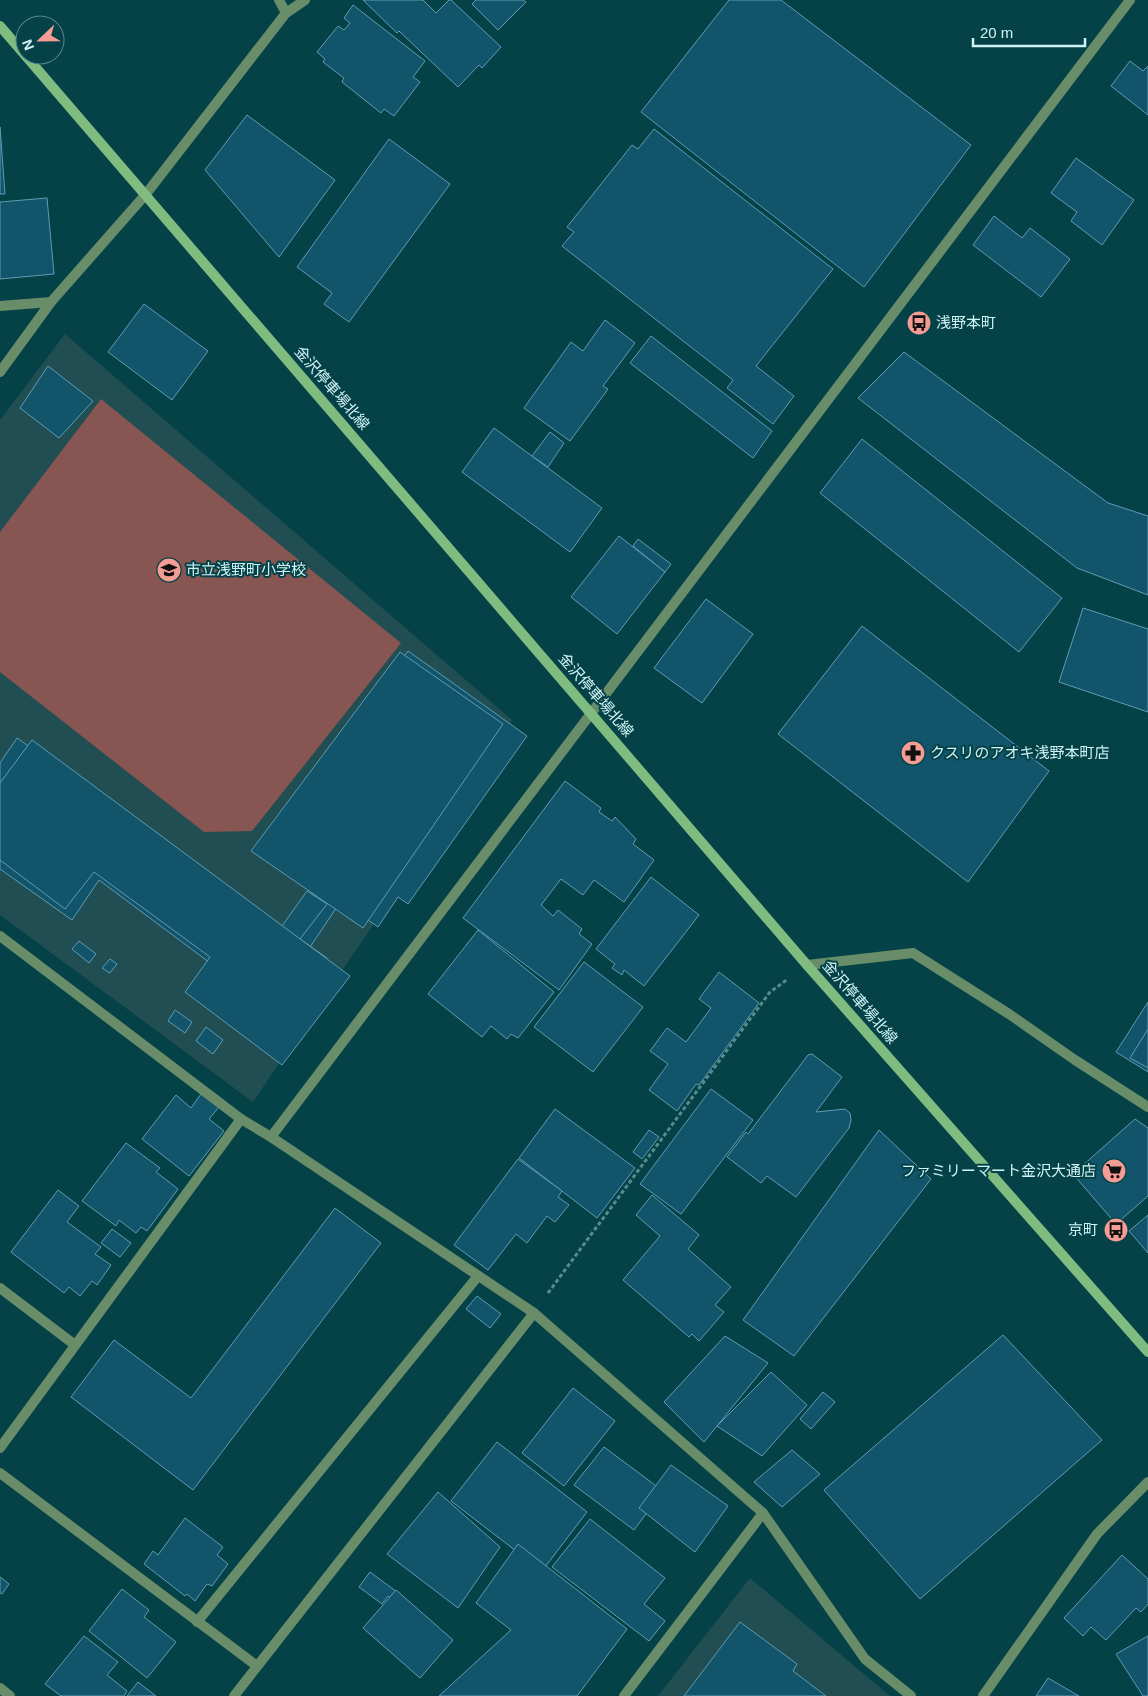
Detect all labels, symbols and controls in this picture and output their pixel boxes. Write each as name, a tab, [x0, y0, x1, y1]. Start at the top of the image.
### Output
north arrow	[15, 15, 65, 65]
scale bar	[973, 15, 1086, 47]
text: 20 m	[980, 24, 1013, 41]
text: N	[19, 37, 37, 53]
bus stop icon: 浅野本町	[906, 310, 932, 336]
place label: 浅野本町	[936, 314, 996, 331]
street label: 金沢停車場北線	[292, 342, 373, 433]
school or university icon: 市立浅野町小学校	[156, 557, 182, 583]
place label: 市立浅野町小学校	[186, 561, 306, 578]
street label: 金沢停車場北線	[556, 649, 637, 740]
pharmacy icon: クスリのアオキ浅野本町店	[900, 740, 926, 766]
place label: クスリのアオキ浅野本町店	[930, 744, 1110, 761]
street label: 金沢停車場北線	[820, 956, 901, 1047]
supermarket icon: ファミリーマート金沢大通店	[1101, 1158, 1127, 1184]
place label: ファミリーマート金沢大通店	[901, 1162, 1096, 1179]
bus stop icon: 京町	[1103, 1217, 1129, 1243]
place label: 京町	[1068, 1221, 1098, 1238]

